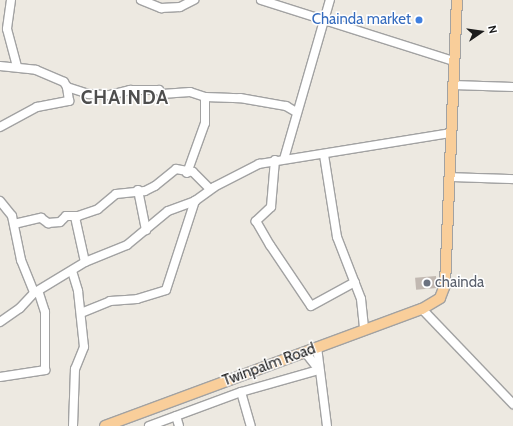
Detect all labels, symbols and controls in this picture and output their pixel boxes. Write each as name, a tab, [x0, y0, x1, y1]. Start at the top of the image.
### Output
place label: Chainda market	[312, 11, 411, 29]
north arrow	[461, 12, 501, 52]
marker: Chainda market	[414, 15, 424, 25]
text: N	[485, 24, 500, 35]
district label: CHAINDA	[81, 87, 169, 109]
place label: chainda	[435, 274, 484, 292]
marker: chainda	[422, 278, 432, 288]
street label: Twinpalm Road	[220, 340, 318, 390]

